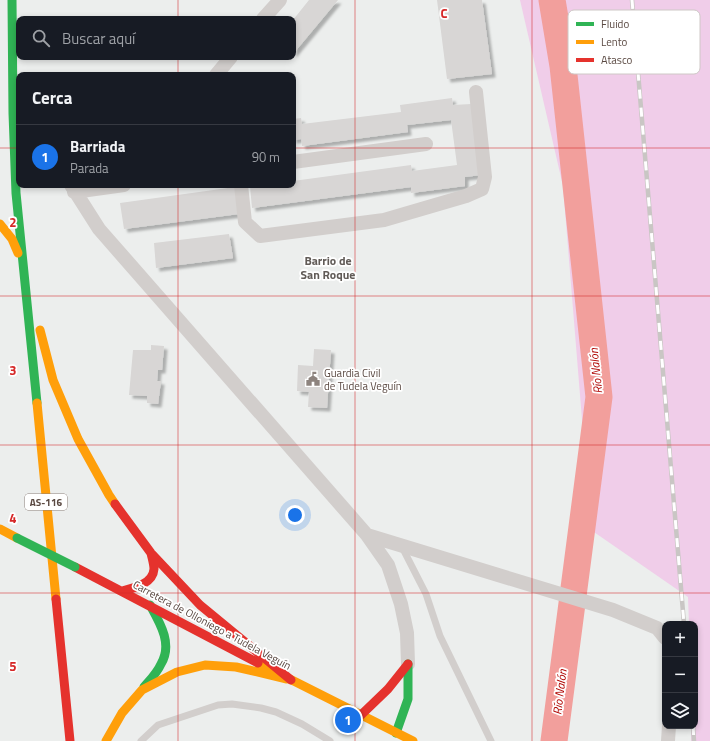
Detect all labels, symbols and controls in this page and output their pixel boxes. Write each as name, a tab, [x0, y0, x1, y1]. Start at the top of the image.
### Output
text: C	[440, 3, 448, 23]
legend	[568, 10, 700, 74]
search box	[16, 16, 296, 60]
text: Fluido	[601, 16, 629, 32]
icon: search	[30, 27, 52, 49]
text: Buscar aquí	[62, 27, 135, 50]
text: Lento	[601, 34, 628, 50]
text: Atasco	[601, 52, 633, 68]
text: Cerca	[32, 85, 72, 111]
text: Barriada	[70, 135, 125, 158]
text: 1	[41, 147, 49, 167]
text: 90 m	[252, 147, 280, 167]
text: Parada	[70, 158, 109, 178]
text: 2	[9, 212, 17, 232]
district label: Barrio de San Roque	[301, 251, 355, 284]
water label: Río Nalón	[584, 346, 607, 395]
text: 3	[9, 360, 17, 380]
place label: Guardia Civil de Tudela Veguín	[324, 365, 402, 394]
public building icon: Guardia Civil de Tudela Veguín	[305, 371, 321, 387]
road number: AS-116	[25, 494, 67, 510]
your location	[285, 505, 305, 525]
text: 4	[9, 508, 17, 528]
street label: Carretera de Olloniego a Tudela Veguín	[130, 576, 294, 674]
map controls	[662, 621, 698, 729]
button: +	[662, 621, 698, 657]
text: 5	[9, 656, 17, 676]
button: −	[662, 657, 698, 693]
water label: Río Nalón	[547, 667, 572, 716]
button: layers	[662, 693, 698, 729]
pin: 1	[335, 705, 361, 735]

